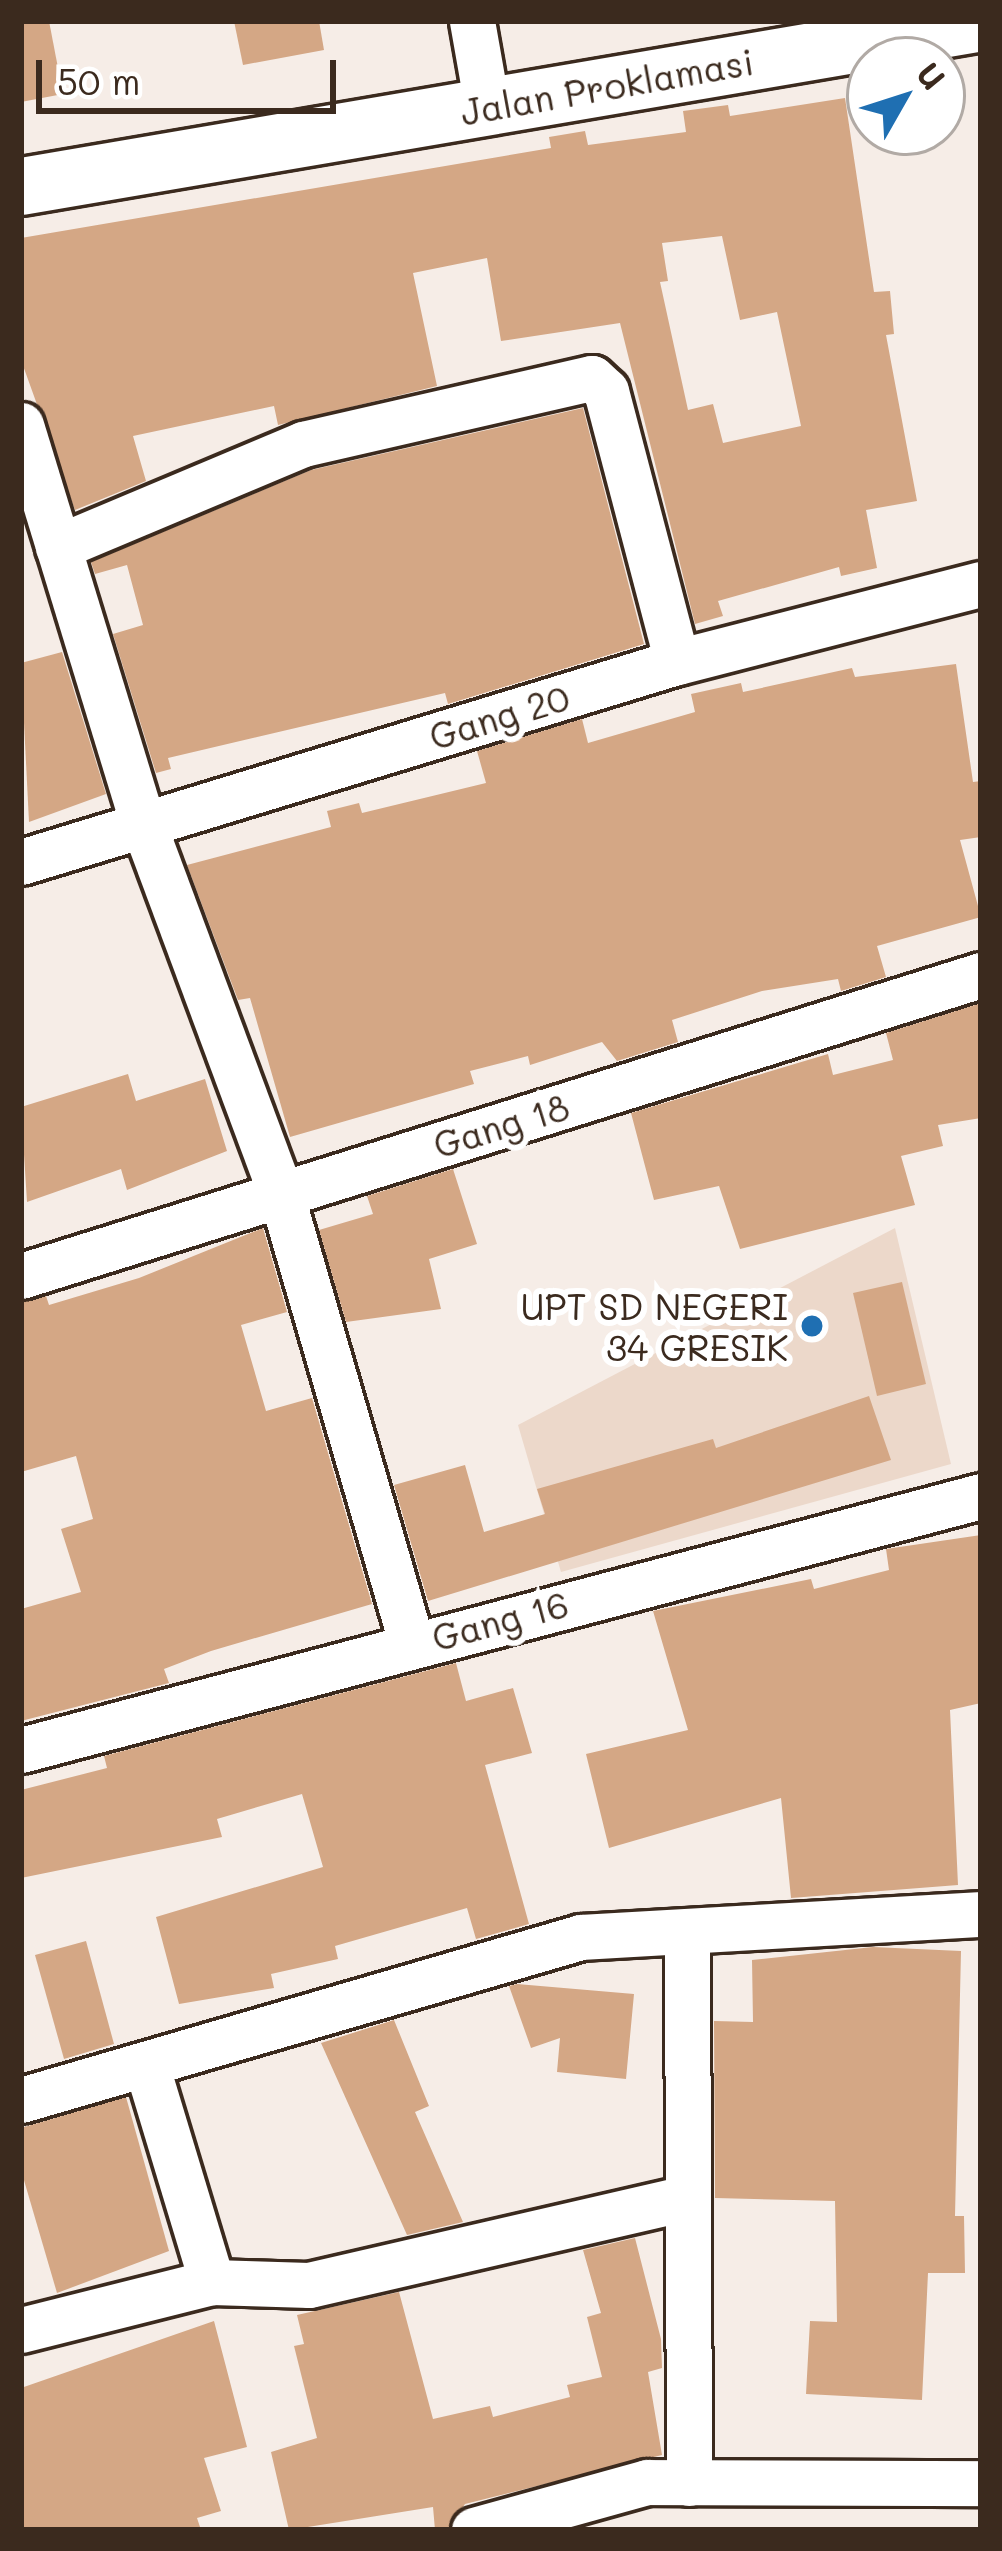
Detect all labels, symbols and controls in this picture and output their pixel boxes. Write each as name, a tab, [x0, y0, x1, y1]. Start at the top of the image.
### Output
scale bar	[42, 36, 342, 110]
north arrow	[846, 36, 966, 156]
street label: Jalan Proklamasi	[457, 39, 757, 133]
text: U	[908, 52, 956, 97]
text: 50 m	[57, 57, 140, 104]
street label: Gang 20	[424, 674, 574, 758]
street label: Gang 18	[428, 1084, 574, 1166]
place label: UPT SD NEGERI 34 GRESIK	[521, 1283, 788, 1368]
marker: UPT SD NEGERI 34 GRESIK	[799, 1313, 825, 1339]
street label: Gang 16	[427, 1581, 573, 1659]

